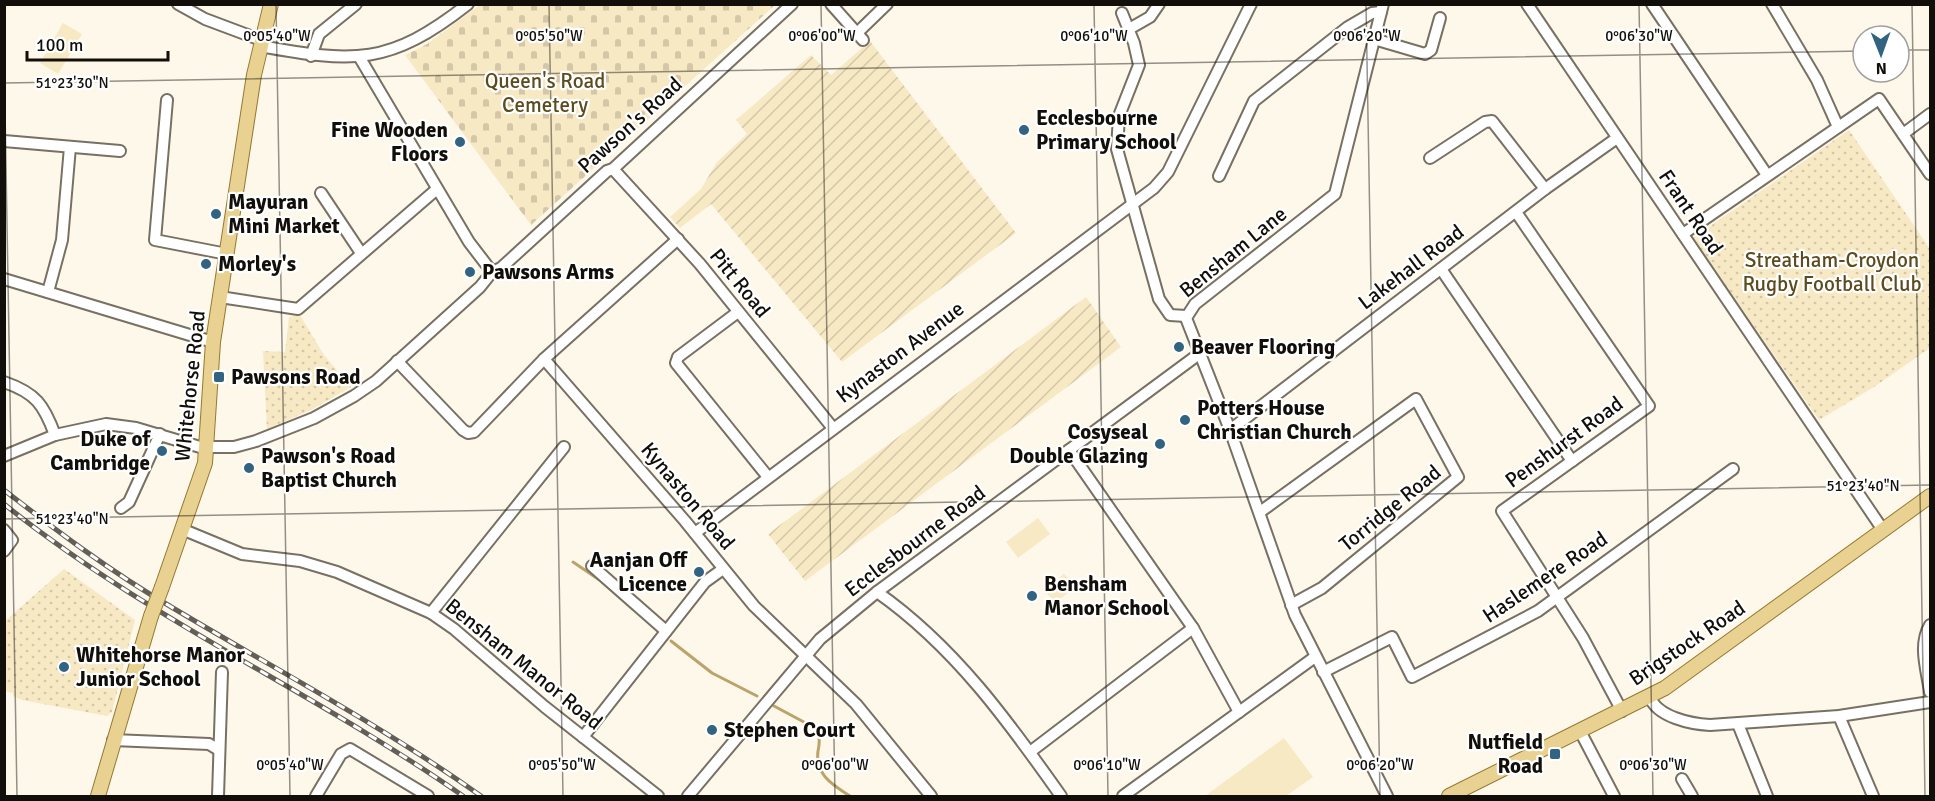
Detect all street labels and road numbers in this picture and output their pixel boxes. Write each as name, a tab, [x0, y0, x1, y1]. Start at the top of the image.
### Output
street label: Pawson's Road	[572, 71, 688, 179]
street label: Frant Road	[1653, 164, 1729, 260]
street label: Bensham Lane	[1174, 201, 1292, 303]
street label: Lakehall Road	[1353, 219, 1469, 315]
street label: Pitt Road	[704, 243, 776, 323]
street label: Kynaston Avenue	[831, 296, 969, 408]
street label: Whitehorse Road	[169, 309, 211, 463]
street label: Penshurst Road	[1500, 391, 1628, 493]
street label: Kynaston Road	[635, 437, 741, 555]
street label: Torridge Road	[1334, 459, 1446, 557]
street label: Ecclesbourne Road	[839, 480, 991, 602]
street label: Haslemere Road	[1478, 526, 1612, 628]
street label: Bensham Manor Road	[440, 593, 608, 735]
street label: Brigstock Road	[1624, 595, 1750, 691]

